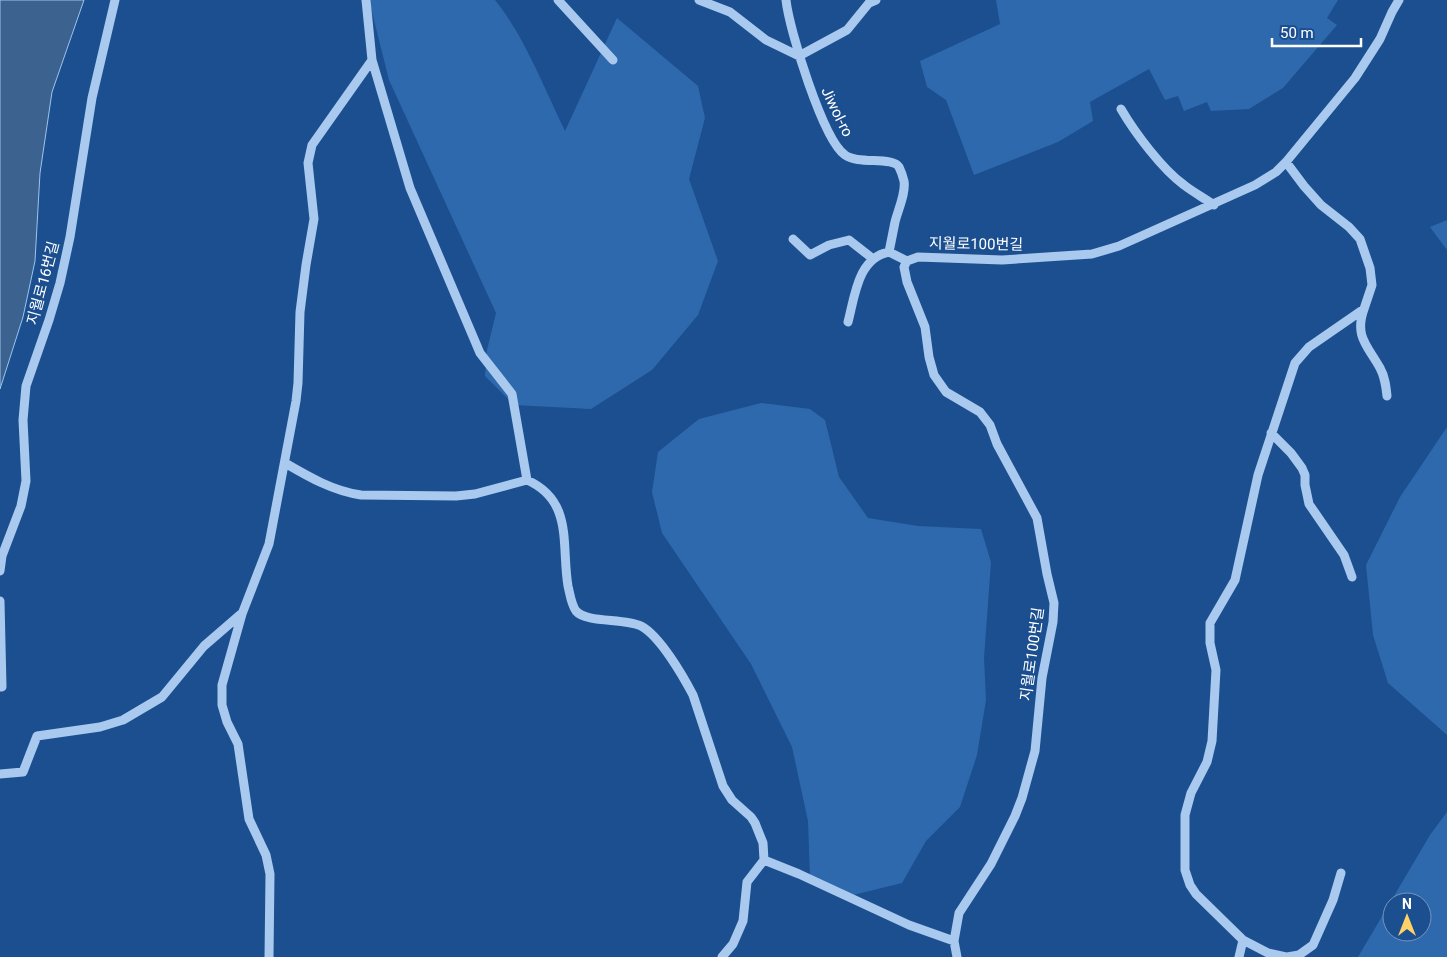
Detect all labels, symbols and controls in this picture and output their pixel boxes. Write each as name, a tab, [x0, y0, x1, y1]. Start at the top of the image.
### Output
scale bar	[1272, 15, 1361, 47]
text: 50 m	[1280, 24, 1314, 42]
street label: Jiwol-ro	[817, 84, 857, 140]
street label: 지월로100번길	[929, 234, 1023, 254]
street label: 지월로16번길	[23, 239, 63, 327]
street label: 지월로100번길	[1017, 606, 1047, 702]
north arrow	[1382, 892, 1432, 942]
text: N	[1402, 896, 1412, 912]

